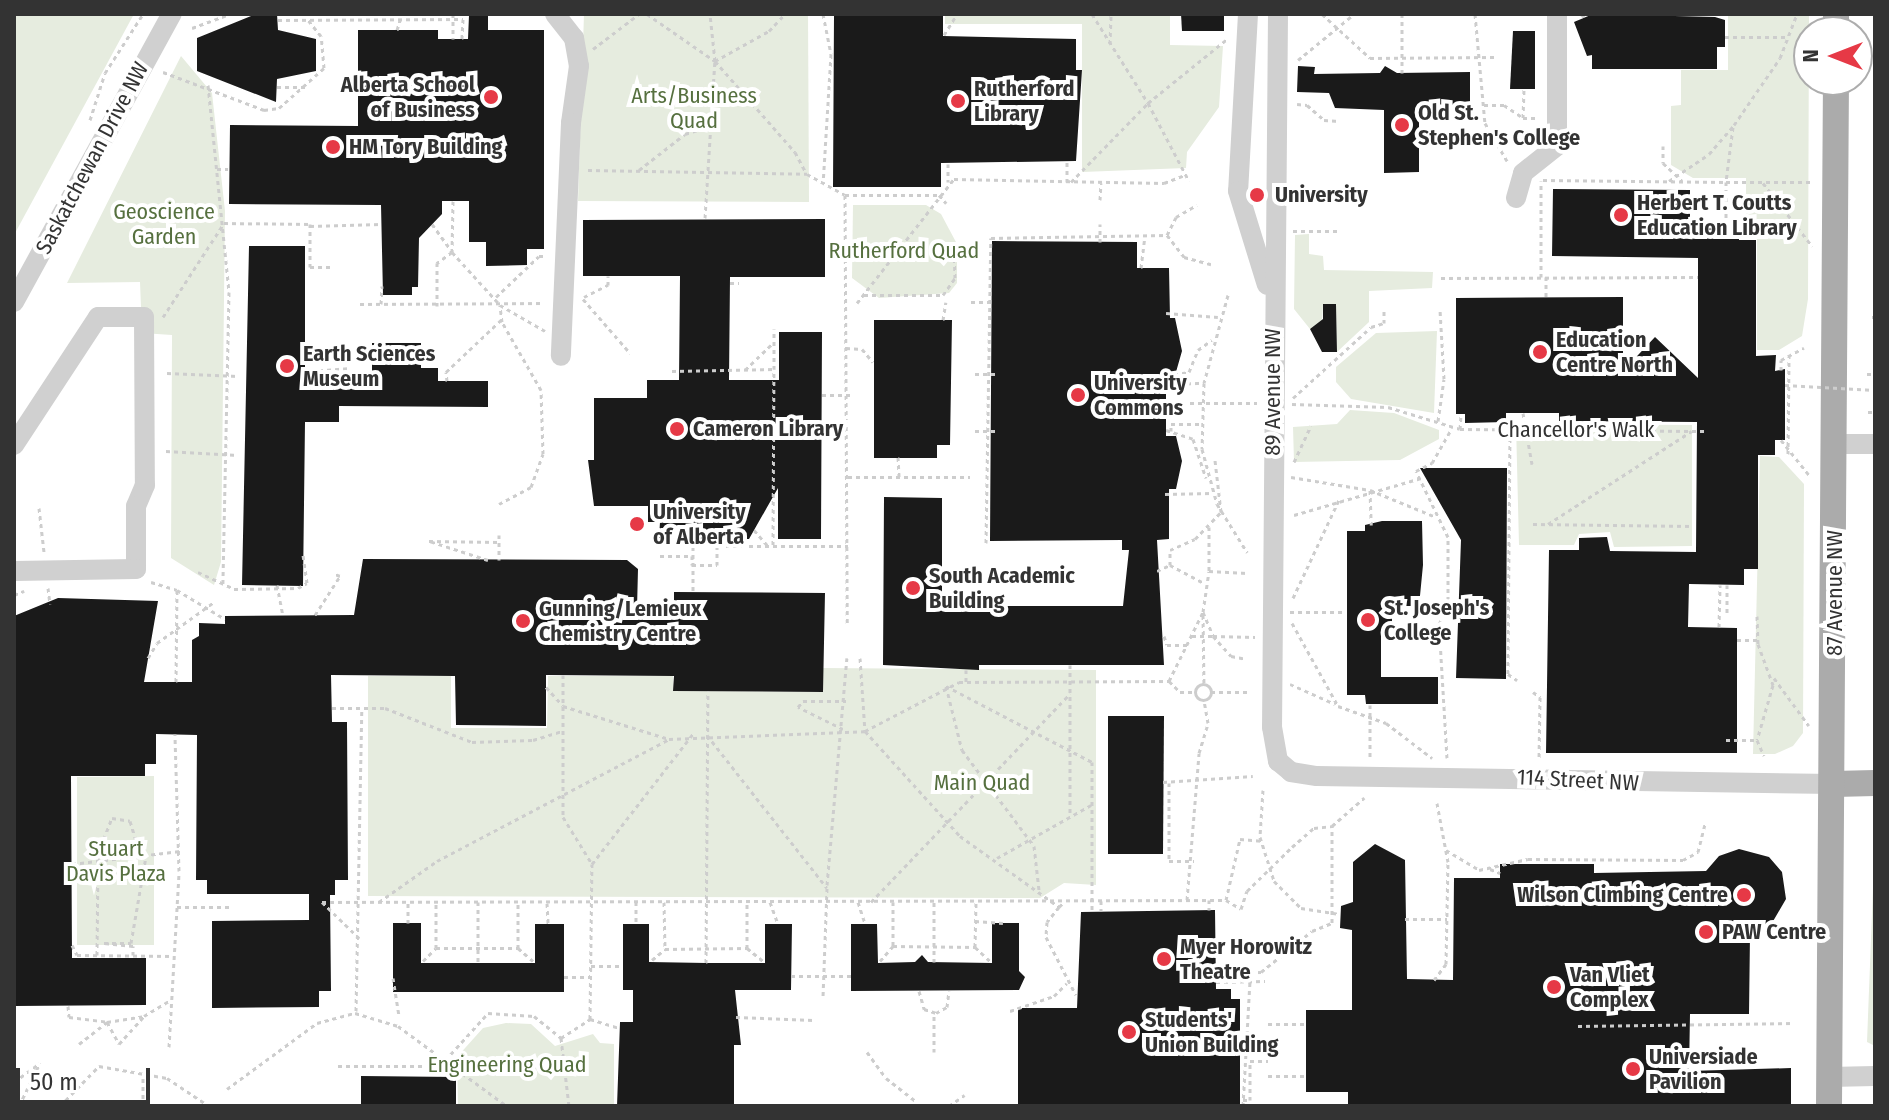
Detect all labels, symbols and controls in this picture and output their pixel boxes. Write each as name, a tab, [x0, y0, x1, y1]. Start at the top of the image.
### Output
north arrow	[1793, 16, 1873, 96]
text: N	[1797, 49, 1824, 63]
street label: Saskatchewan Drive NW	[30, 57, 154, 259]
place label: Alberta School of Business	[341, 71, 475, 122]
place label: Rutherford Library	[974, 75, 1074, 126]
park label: Arts/Business Quad	[631, 82, 757, 134]
marker: Alberta School of Business	[482, 88, 500, 106]
marker: Rutherford Library	[949, 92, 967, 110]
place label: Old St. Stephen's College	[1418, 99, 1580, 150]
marker: Old St. Stephen's College	[1393, 116, 1411, 134]
place label: HM Tory Building	[349, 134, 503, 160]
marker: HM Tory Building	[324, 138, 342, 156]
place label: University	[1275, 182, 1368, 208]
marker: University	[1246, 184, 1268, 206]
place label: Herbert T. Coutts Education Library	[1637, 189, 1797, 240]
park label: Geoscience Garden	[113, 198, 215, 250]
marker: Herbert T. Coutts Education Library	[1612, 206, 1630, 224]
park label: Rutherford Quad	[829, 238, 979, 264]
place label: Education Centre North	[1556, 326, 1673, 378]
street label: 89 Avenue NW	[1260, 328, 1286, 456]
place label: Earth Sciences Museum	[303, 340, 435, 392]
marker: Education Centre North	[1531, 343, 1549, 361]
marker: Earth Sciences Museum	[278, 357, 296, 375]
place label: University Commons	[1094, 369, 1187, 420]
marker: University Commons	[1069, 386, 1087, 404]
place label: Cameron Library	[693, 416, 843, 442]
street label: Chancellor's Walk	[1498, 417, 1654, 443]
marker: Cameron Library	[668, 420, 686, 438]
place label: University of Alberta	[653, 498, 746, 550]
marker: University of Alberta	[628, 515, 646, 533]
street label: 87 Avenue NW	[1822, 530, 1848, 656]
place label: South Academic Building	[929, 562, 1075, 614]
marker: South Academic Building	[904, 579, 922, 597]
place label: St. Joseph's College	[1384, 594, 1489, 646]
place label: Gunning/Lemieux Chemistry Centre	[539, 595, 701, 646]
marker: St. Joseph's College	[1359, 611, 1377, 629]
marker: Gunning/Lemieux Chemistry Centre	[514, 612, 532, 630]
street label: 114 Street NW	[1517, 764, 1639, 796]
park label: Main Quad	[934, 770, 1030, 796]
park label: Stuart Davis Plaza	[66, 835, 166, 886]
place label: Wilson Climbing Centre	[1517, 882, 1728, 908]
marker: Wilson Climbing Centre	[1735, 886, 1753, 904]
place label: PAW Centre	[1722, 919, 1826, 945]
marker: PAW Centre	[1697, 923, 1715, 941]
place label: Myer Horowitz Theatre	[1180, 933, 1312, 984]
marker: Myer Horowitz Theatre	[1155, 950, 1173, 968]
place label: Van Vliet Complex	[1570, 961, 1650, 1012]
marker: Van Vliet Complex	[1545, 978, 1563, 996]
place label: Students' Union Building	[1145, 1006, 1278, 1058]
marker: Students' Union Building	[1120, 1023, 1138, 1041]
place label: Universiade Pavilion	[1649, 1043, 1758, 1094]
scale bar	[20, 1052, 154, 1102]
park label: Engineering Quad	[427, 1052, 587, 1078]
marker: Universiade Pavilion	[1624, 1060, 1642, 1078]
text: 50 m	[30, 1068, 78, 1096]

